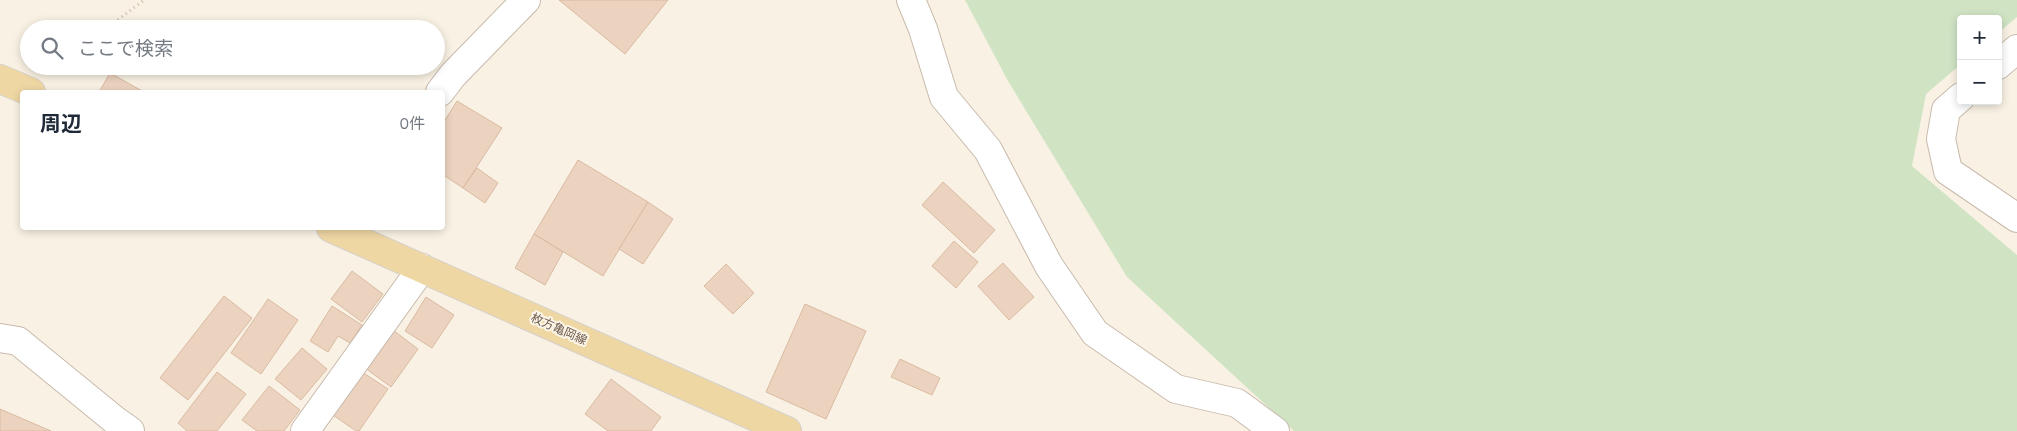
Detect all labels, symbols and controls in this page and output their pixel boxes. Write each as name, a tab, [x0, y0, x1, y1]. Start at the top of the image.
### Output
map controls	[1957, 15, 2002, 105]
button: +	[1957, 15, 2002, 60]
search box	[20, 20, 445, 75]
icon: search	[38, 34, 66, 62]
text: ここで検索	[78, 36, 173, 62]
button: −	[1957, 60, 2002, 105]
text: 周辺	[40, 110, 82, 138]
text: 0件	[399, 113, 425, 135]
street label: 枚方亀岡線	[528, 309, 590, 349]

